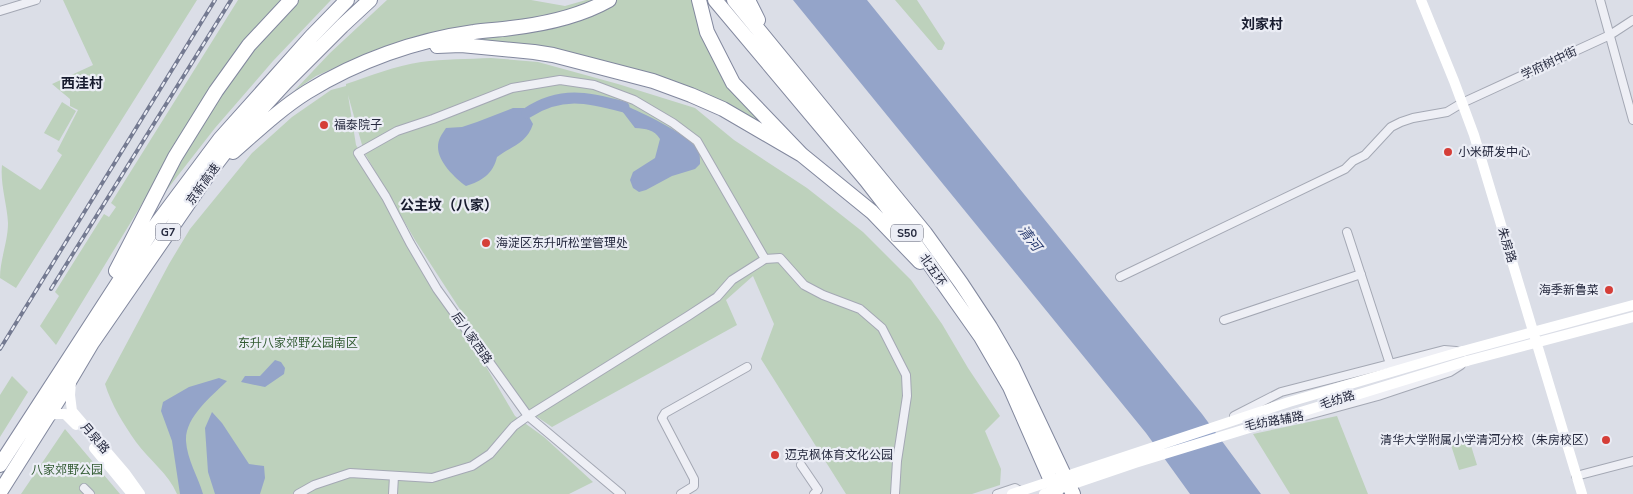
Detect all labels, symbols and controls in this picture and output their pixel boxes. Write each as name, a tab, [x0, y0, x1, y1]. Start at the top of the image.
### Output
district label: 刘家村	[1241, 15, 1283, 34]
street label: 学府树中街	[1518, 43, 1580, 83]
district label: 西洼村	[61, 74, 103, 93]
place label: 福泰院子	[334, 117, 382, 133]
marker: 福泰院子	[318, 119, 330, 131]
place label: 小米研发中心	[1458, 144, 1530, 160]
marker: 小米研发中心	[1442, 146, 1454, 158]
street label: 京新高速	[182, 160, 224, 208]
district label: 公主坟（八家）	[400, 196, 498, 215]
water label: 清河	[1014, 221, 1048, 258]
road number: G7	[156, 223, 180, 240]
road number: S50	[891, 224, 923, 242]
street label: 朱房路	[1494, 225, 1520, 265]
place label: 海淀区东升听松堂管理处	[496, 235, 628, 251]
marker: 海淀区东升听松堂管理处	[480, 237, 492, 249]
street label: 北五环	[916, 251, 950, 289]
place label: 海季新鲁菜	[1539, 282, 1599, 298]
marker: 海季新鲁菜	[1603, 284, 1615, 296]
street label: 后八家西路	[448, 309, 496, 367]
park label: 东升八家郊野公园南区	[238, 335, 358, 351]
street label: 毛纺路	[1317, 387, 1357, 413]
street label: 毛纺路辅路	[1243, 408, 1305, 434]
street label: 月泉路	[77, 419, 113, 457]
place label: 清华大学附属小学清河分校（朱房校区）	[1380, 432, 1596, 448]
marker: 清华大学附属小学清河分校（朱房校区）	[1600, 434, 1612, 446]
place label: 迈克枫体育文化公园	[785, 447, 893, 463]
marker: 迈克枫体育文化公园	[769, 449, 781, 461]
park label: 八家郊野公园	[31, 462, 103, 478]

